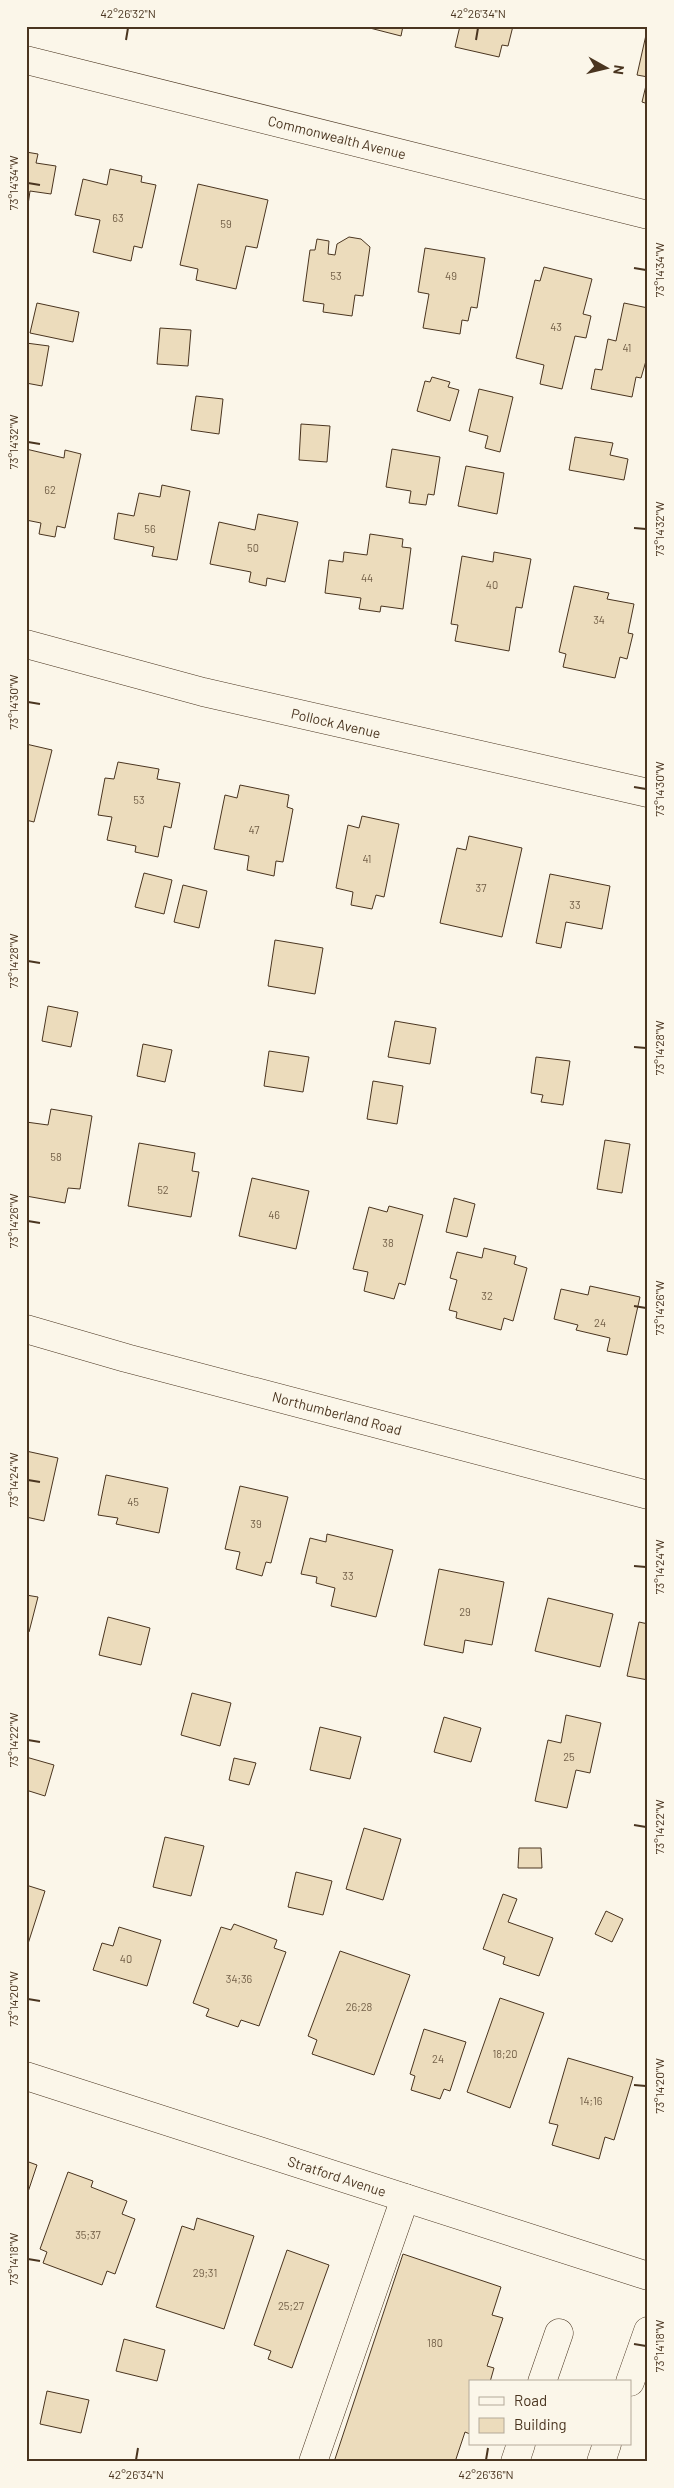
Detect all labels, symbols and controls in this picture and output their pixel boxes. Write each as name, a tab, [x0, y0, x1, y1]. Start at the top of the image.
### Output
text: 42°26'32"N	[100, 6, 156, 20]
text: 42°26'34"N	[450, 6, 506, 20]
north arrow	[582, 42, 632, 92]
text: N	[610, 64, 628, 76]
street label: Commonwealth Avenue	[266, 112, 408, 162]
text: 73°14'34"W	[6, 155, 20, 210]
house number: 63	[112, 211, 124, 224]
house number: 59	[220, 217, 232, 230]
text: 73°14'34"W	[652, 242, 666, 297]
house number: 53	[330, 269, 342, 282]
house number: 49	[445, 269, 457, 282]
house number: 43	[550, 320, 562, 333]
house number: 41	[623, 341, 631, 354]
text: 73°14'32"W	[6, 414, 20, 469]
house number: 62	[44, 483, 56, 496]
text: 73°14'32"W	[652, 501, 666, 556]
house number: 56	[144, 522, 156, 535]
house number: 50	[247, 541, 259, 554]
house number: 44	[361, 571, 373, 584]
house number: 40	[486, 578, 498, 591]
house number: 34	[593, 613, 605, 626]
text: 73°14'30"W	[6, 674, 20, 730]
street label: Pollock Avenue	[290, 704, 382, 742]
text: 73°14'30"W	[652, 761, 666, 817]
house number: 53	[133, 793, 145, 806]
house number: 47	[249, 823, 259, 836]
house number: 41	[363, 852, 371, 865]
house number: 37	[476, 881, 486, 894]
house number: 33	[569, 898, 581, 911]
text: 73°14'28"W	[6, 933, 20, 989]
text: 73°14'28"W	[652, 1020, 666, 1076]
house number: 58	[50, 1150, 62, 1163]
house number: 52	[157, 1183, 169, 1196]
text: 73°14'26"W	[6, 1193, 20, 1248]
house number: 46	[268, 1208, 280, 1221]
house number: 38	[382, 1236, 394, 1249]
text: 73°14'26"W	[652, 1280, 666, 1335]
house number: 32	[481, 1289, 493, 1302]
house number: 24	[594, 1316, 606, 1329]
street label: Northumberland Road	[270, 1388, 404, 1438]
text: 73°14'24"W	[6, 1452, 20, 1508]
house number: 45	[127, 1495, 139, 1508]
house number: 39	[250, 1517, 262, 1530]
text: 73°14'24"W	[652, 1539, 666, 1595]
house number: 33	[342, 1569, 354, 1582]
house number: 29	[459, 1605, 471, 1618]
text: 73°14'22"W	[6, 1712, 20, 1768]
house number: 25	[563, 1750, 575, 1763]
text: 73°14'22"W	[652, 1799, 666, 1855]
house number: 40	[120, 1952, 132, 1965]
text: 73°14'20"W	[6, 1971, 20, 2027]
house number: 34;36	[226, 1972, 253, 1985]
house number: 26;28	[346, 2000, 373, 2013]
house number: 18;20	[492, 2047, 518, 2060]
house number: 24	[432, 2052, 444, 2065]
text: 73°14'20"W	[652, 2058, 666, 2114]
house number: 14;16	[580, 2094, 603, 2107]
street label: Stratford Avenue	[286, 2152, 388, 2200]
house number: 35;37	[75, 2228, 101, 2241]
text: 73°14'18"W	[6, 2232, 20, 2285]
house number: 29;31	[193, 2266, 217, 2279]
house number: 25;27	[278, 2299, 304, 2312]
text: 73°14'18"W	[652, 2319, 666, 2372]
house number: 180	[427, 2336, 443, 2349]
legend	[469, 2380, 632, 2446]
text: Road	[514, 2391, 547, 2409]
text: Building	[514, 2415, 567, 2433]
text: 42°26'34"N	[108, 2467, 164, 2481]
text: 42°26'36"N	[458, 2467, 514, 2481]

